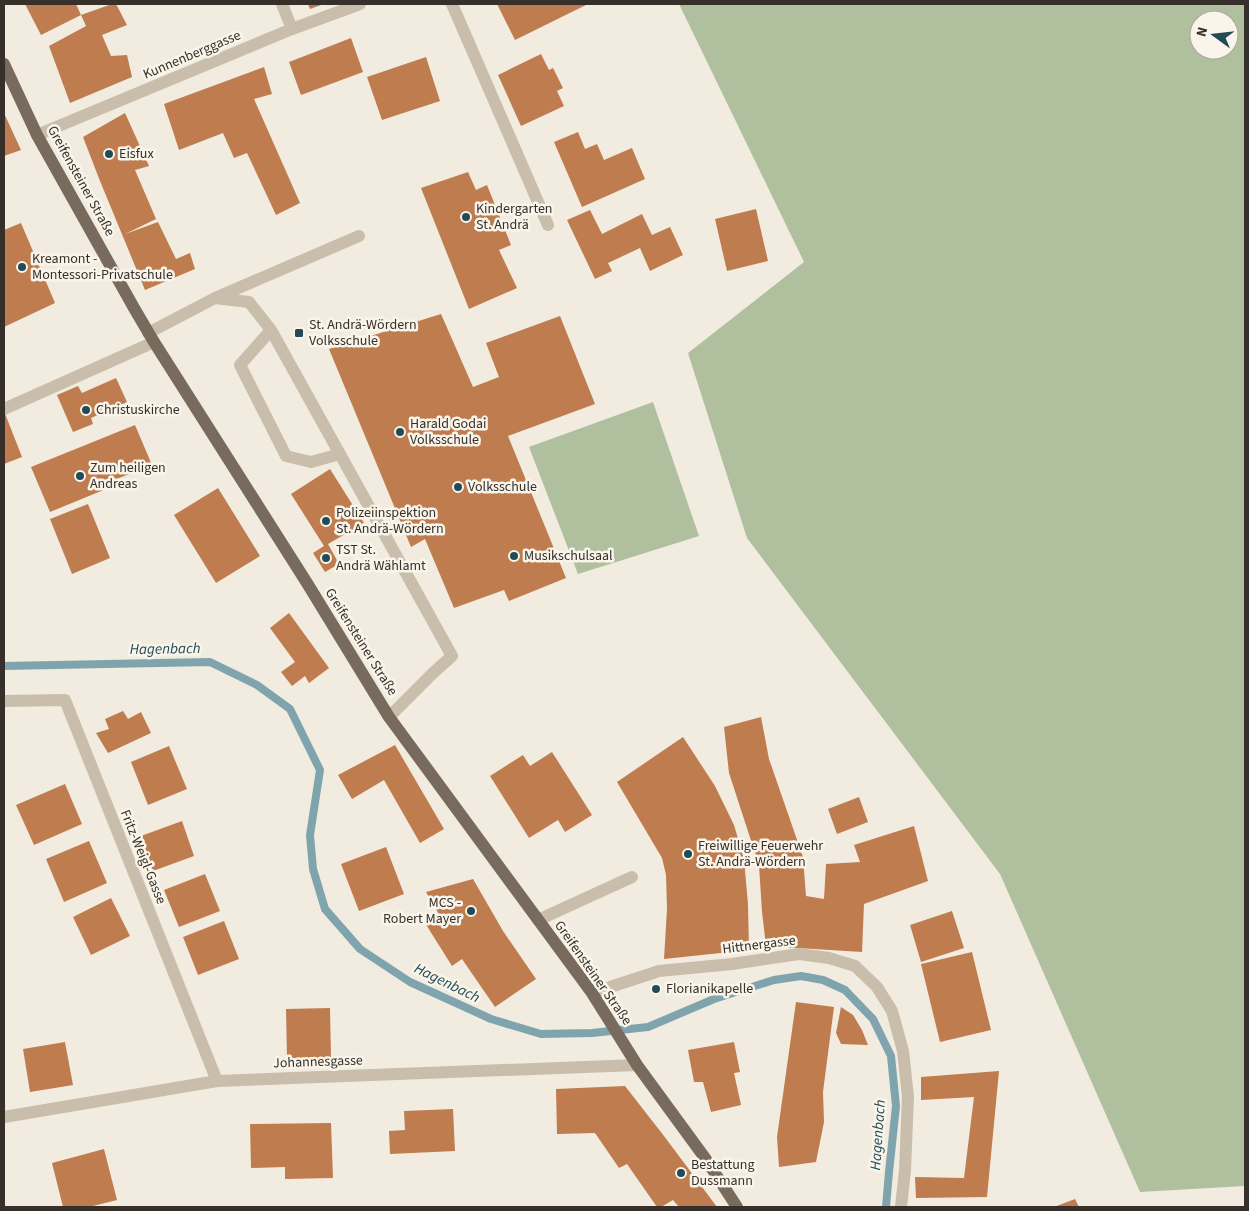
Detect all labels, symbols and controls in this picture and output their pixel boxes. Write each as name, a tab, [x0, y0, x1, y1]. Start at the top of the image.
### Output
north arrow	[1189, 10, 1239, 60]
street label: Kunnenberggasse	[140, 25, 244, 85]
text: N	[1192, 25, 1213, 39]
street label: Greifensteiner Straße	[42, 122, 120, 240]
place label: Eisfux	[119, 144, 154, 164]
marker: Eisfux	[103, 148, 115, 160]
place label: Kindergarten St. Andrä	[476, 199, 553, 235]
marker: Kindergarten St. Andrä	[460, 211, 472, 223]
place label: Kreamont - Montessori-Privatschule	[32, 249, 173, 285]
marker: Kreamont - Montessori-Privatschule	[16, 261, 28, 273]
place label: St. Andrä-Wördern Volksschule	[309, 315, 417, 351]
marker: St. Andrä-Wördern Volksschule	[293, 327, 305, 339]
place label: Christuskirche	[96, 400, 180, 420]
marker: Christuskirche	[80, 404, 92, 416]
place label: Harald Godai Volksschule	[410, 414, 486, 450]
marker: Harald Godai Volksschule	[394, 426, 406, 438]
place label: Zum heiligen Andreas	[90, 458, 166, 494]
marker: Zum heiligen Andreas	[74, 470, 86, 482]
place label: Volksschule	[468, 477, 537, 497]
marker: Volksschule	[452, 481, 464, 493]
place label: Polizeiinspektion St. Andrä-Wördern	[336, 503, 444, 539]
marker: Polizeiinspektion St. Andrä-Wördern	[320, 515, 332, 527]
place label: TST St. Andrä Wählamt	[336, 540, 426, 576]
place label: Musikschulsaal	[524, 546, 613, 566]
marker: Musikschulsaal	[508, 550, 520, 562]
marker: TST St. Andrä Wählamt	[320, 552, 332, 564]
street label: Greifensteiner Straße	[320, 584, 402, 700]
water label: Hagenbach	[129, 638, 201, 660]
street label: Fritz-Weigl-Gasse	[115, 807, 171, 907]
place label: Freiwillige Feuerwehr St. Andrä-Wördern	[698, 836, 823, 872]
marker: Freiwillige Feuerwehr St. Andrä-Wördern	[682, 848, 694, 860]
place label: MCS - Robert Mayer	[383, 893, 461, 929]
marker: MCS - Robert Mayer	[465, 905, 477, 917]
street label: Greifensteiner Straße	[549, 917, 637, 1029]
street label: Hittnergasse	[721, 931, 797, 959]
water label: Hagenbach	[411, 958, 484, 1008]
place label: Florianikapelle	[666, 979, 753, 999]
marker: Florianikapelle	[650, 983, 662, 995]
street label: Johannesgasse	[273, 1050, 363, 1074]
water label: Hagenbach	[865, 1099, 891, 1171]
place label: Bestattung Dussmann	[691, 1155, 755, 1191]
marker: Bestattung Dussmann	[675, 1167, 687, 1179]

